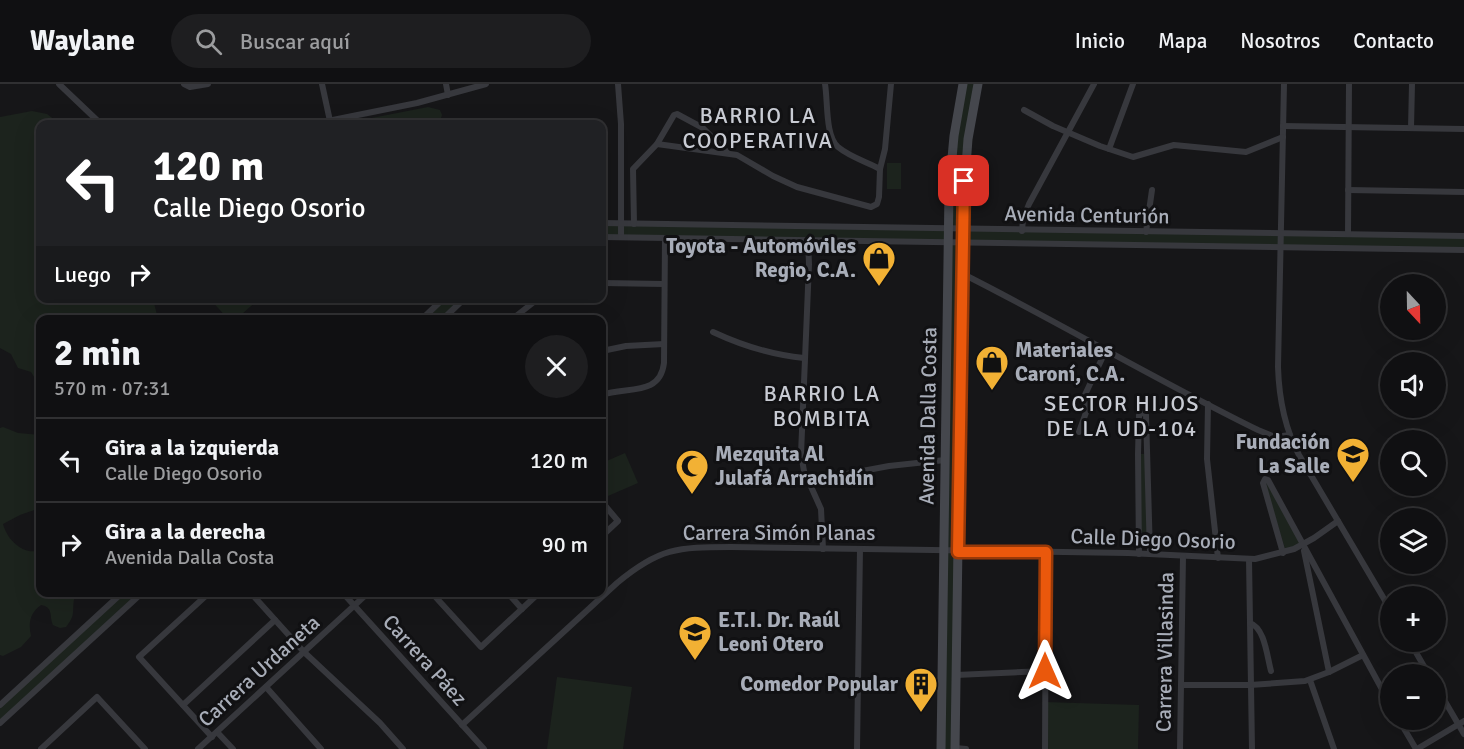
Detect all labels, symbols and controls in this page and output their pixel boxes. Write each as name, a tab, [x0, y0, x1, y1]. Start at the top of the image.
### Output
search box	[171, 14, 591, 68]
text: Waylane	[30, 24, 135, 58]
icon: search	[192, 25, 225, 58]
text: Buscar aquí	[240, 28, 350, 55]
text: Inicio	[1075, 28, 1125, 54]
text: Mapa	[1158, 28, 1207, 54]
text: Nosotros	[1240, 28, 1320, 54]
text: Contacto	[1353, 28, 1434, 54]
district label: BARRIO LA COOPERATIVA	[682, 102, 834, 154]
text: 120 m	[153, 141, 264, 192]
icon: left	[54, 144, 132, 222]
pin	[938, 155, 989, 206]
icon: arrive	[947, 164, 980, 197]
text: Calle Diego Osorio	[153, 192, 366, 225]
street label: Avenida Centurión	[1004, 201, 1170, 229]
place label: Toyota - Automóviles Regio, C.A.	[666, 233, 856, 283]
shop icon: Toyota - Automóviles Regio, C.A.	[861, 240, 897, 287]
icon: right	[123, 258, 156, 291]
text: Luego	[54, 261, 111, 288]
north arrow	[1380, 274, 1446, 340]
map controls	[1380, 274, 1446, 730]
street label: Avenida Dalla Costa	[913, 327, 943, 505]
text: 2 min	[54, 331, 141, 376]
button: close	[525, 335, 588, 398]
place label: Materiales Caroní, C.A.	[1015, 337, 1125, 387]
shop icon: Materiales Caroní, C.A.	[974, 344, 1010, 391]
button: sound	[1380, 352, 1446, 418]
text: 570 m · 07:31	[54, 376, 170, 401]
district label: BARRIO LA BOMBITA	[763, 380, 881, 432]
district label: SECTOR HIJOS DE LA UD-104	[1044, 390, 1200, 442]
place label: Fundación La Salle	[1236, 429, 1330, 479]
button: search	[1380, 430, 1446, 496]
text: Gira a la izquierda	[105, 434, 279, 461]
school or university icon: Fundación La Salle	[1335, 436, 1371, 483]
place label: Mezquita Al Julafá Arrachidín	[715, 441, 874, 491]
icon: left	[54, 444, 87, 477]
text: 120 m	[530, 447, 588, 474]
mosque icon: Mezquita Al Julafá Arrachidín	[674, 448, 710, 495]
text: Calle Diego Osorio	[105, 461, 262, 486]
button: layers	[1380, 508, 1446, 574]
text: Gira a la derecha	[105, 518, 266, 545]
street label: Carrera Simón Planas	[683, 520, 875, 546]
street label: Calle Diego Osorio	[1070, 523, 1236, 555]
icon: right	[54, 528, 87, 561]
text: 90 m	[542, 531, 588, 558]
text: Avenida Dalla Costa	[105, 545, 274, 570]
street label: Carrera Villasinda	[1151, 572, 1179, 732]
button: +	[1380, 586, 1446, 652]
place label: E.T.I. Dr. Raúl Leoni Otero	[718, 607, 840, 657]
street label: Carrera Páez	[377, 609, 473, 711]
street label: Carrera Urdaneta	[193, 610, 325, 732]
school or university icon: E.T.I. Dr. Raúl Leoni Otero	[677, 614, 713, 661]
position arrow	[1013, 639, 1077, 703]
button: −	[1380, 664, 1446, 730]
building icon: Comedor Popular	[903, 666, 939, 713]
place label: Comedor Popular	[740, 671, 899, 697]

